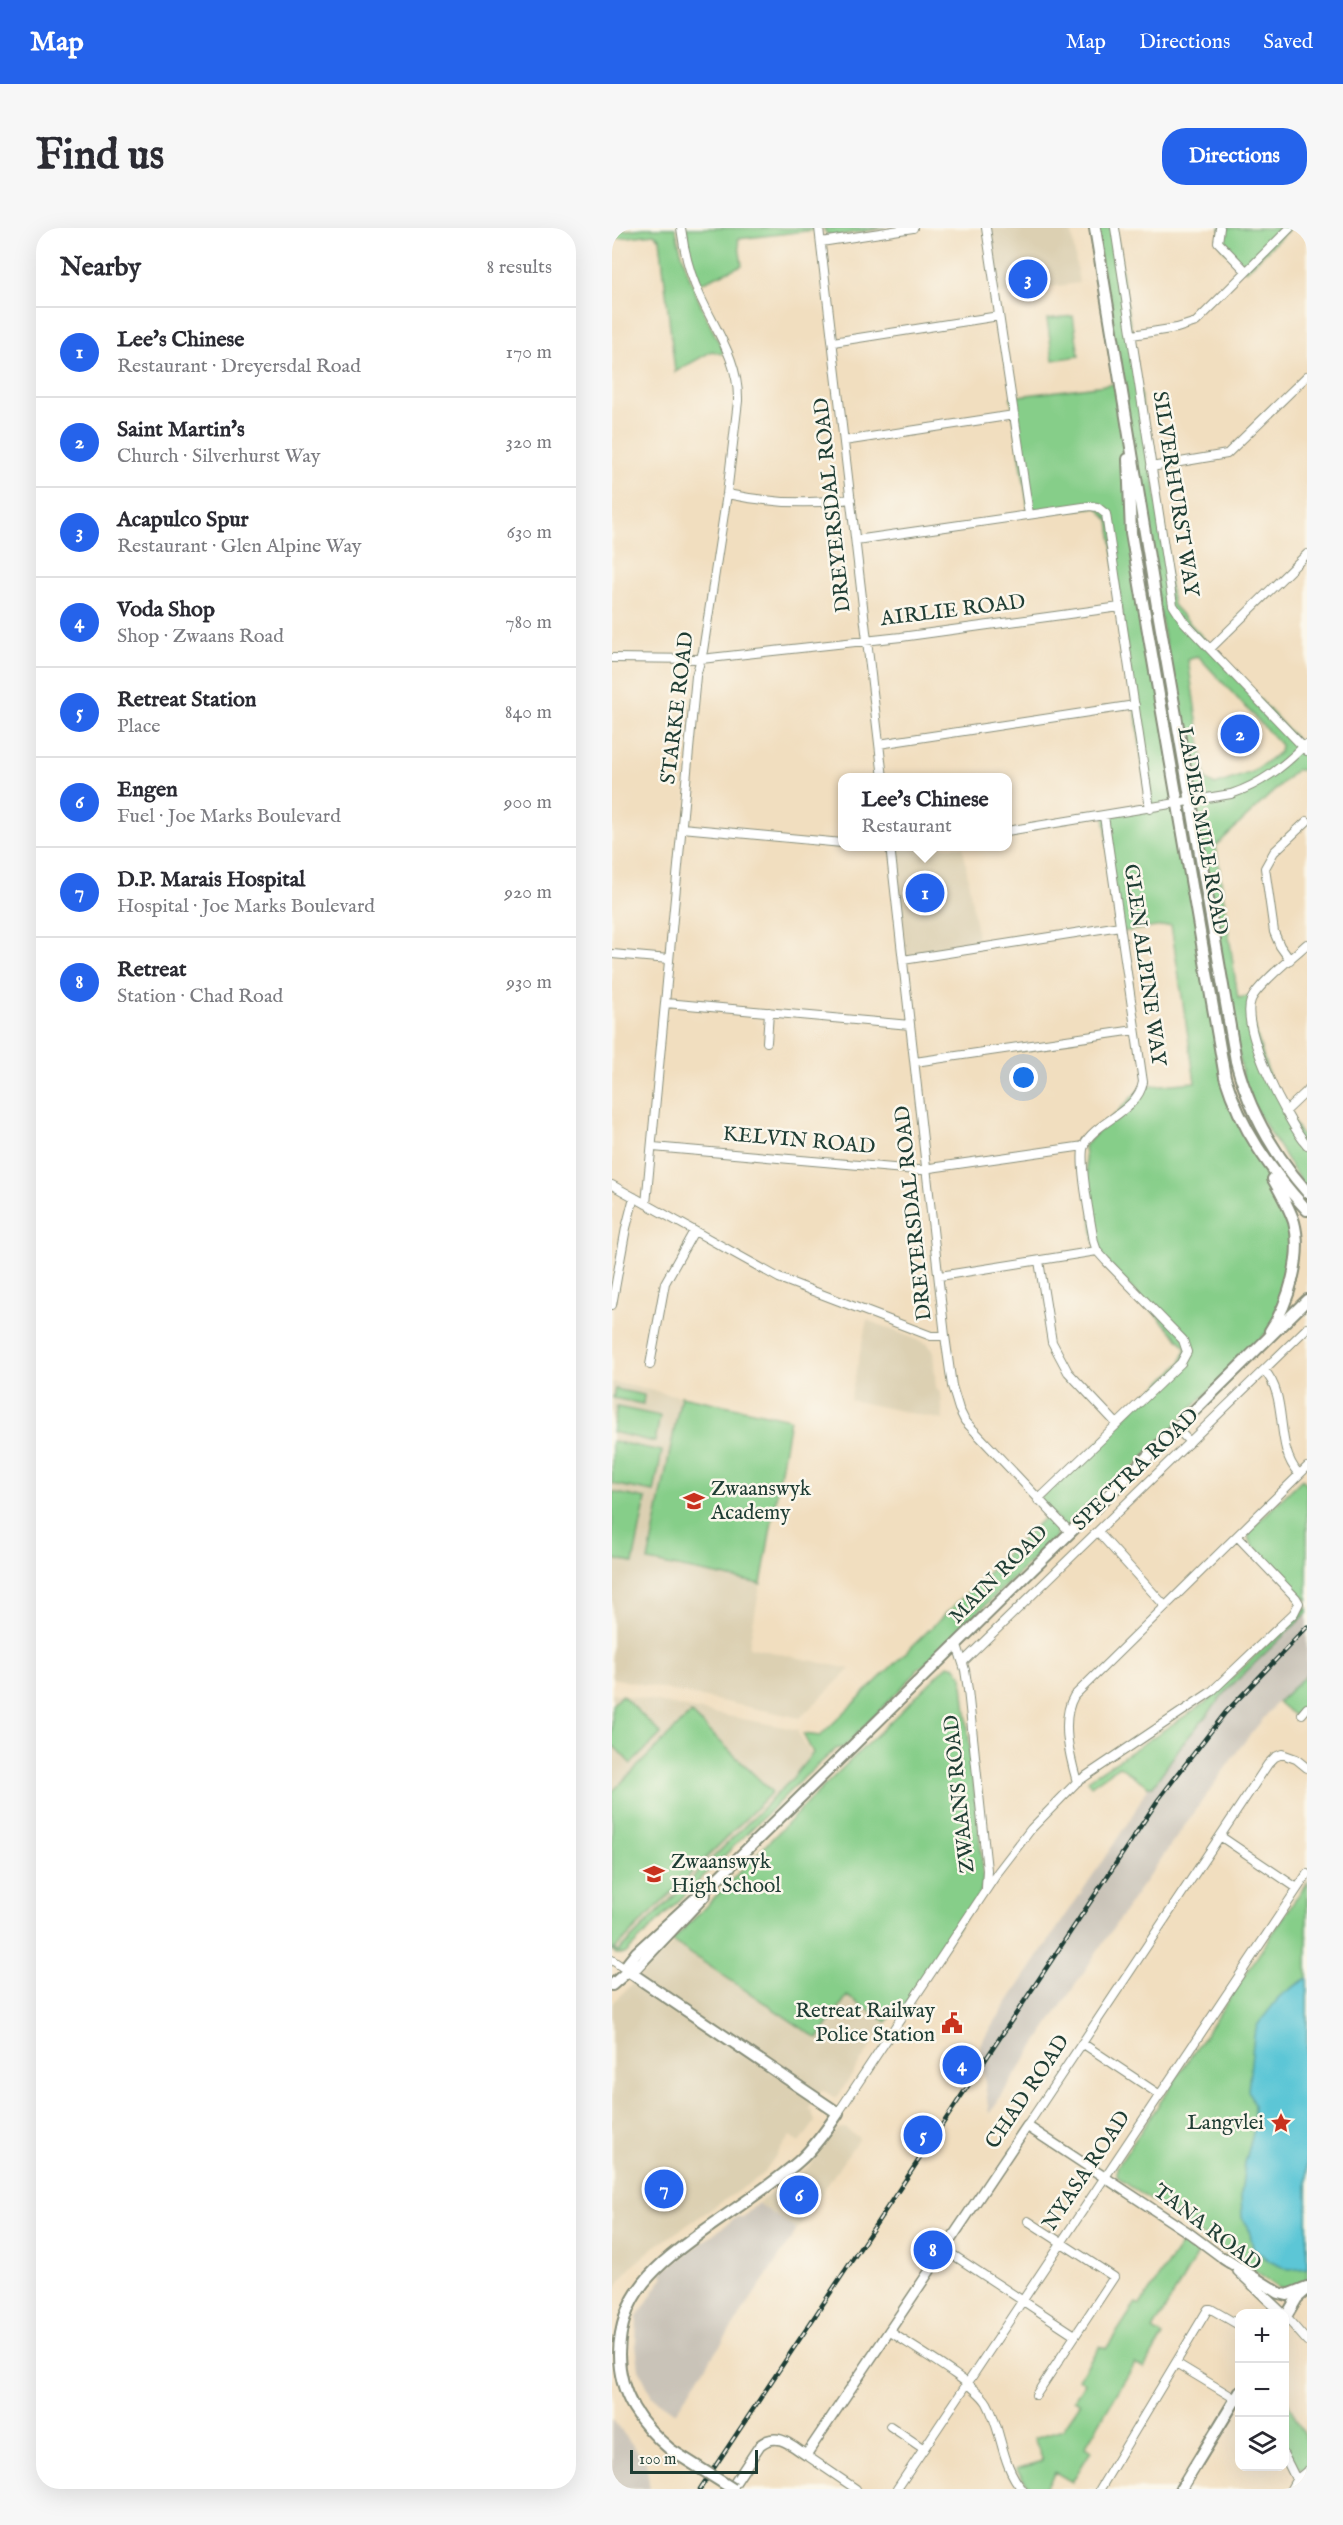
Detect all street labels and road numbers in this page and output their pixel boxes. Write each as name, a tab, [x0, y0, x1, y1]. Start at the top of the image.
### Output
street label: SILVERHURST WAY	[1145, 389, 1205, 600]
street label: DREYERSDAL ROAD	[808, 396, 858, 614]
street label: AIRLIE ROAD	[878, 589, 1027, 633]
street label: STARKE ROAD	[655, 630, 701, 786]
street label: LADIES MILE ROAD	[1170, 725, 1234, 937]
street label: GLEN ALPINE WAY	[1116, 862, 1172, 1069]
street label: DREYERSDAL ROAD	[889, 1104, 939, 1322]
street label: KELVIN ROAD	[722, 1121, 876, 1161]
street label: SPECTRA ROAD	[1067, 1403, 1205, 1537]
street label: MAIN ROAD	[944, 1520, 1054, 1630]
street label: ZWAANS ROAD	[938, 1714, 982, 1874]
street label: CHAD ROAD	[980, 2030, 1076, 2154]
street label: NYASA ROAD	[1037, 2106, 1137, 2236]
street label: TANA ROAD	[1147, 2178, 1267, 2278]

